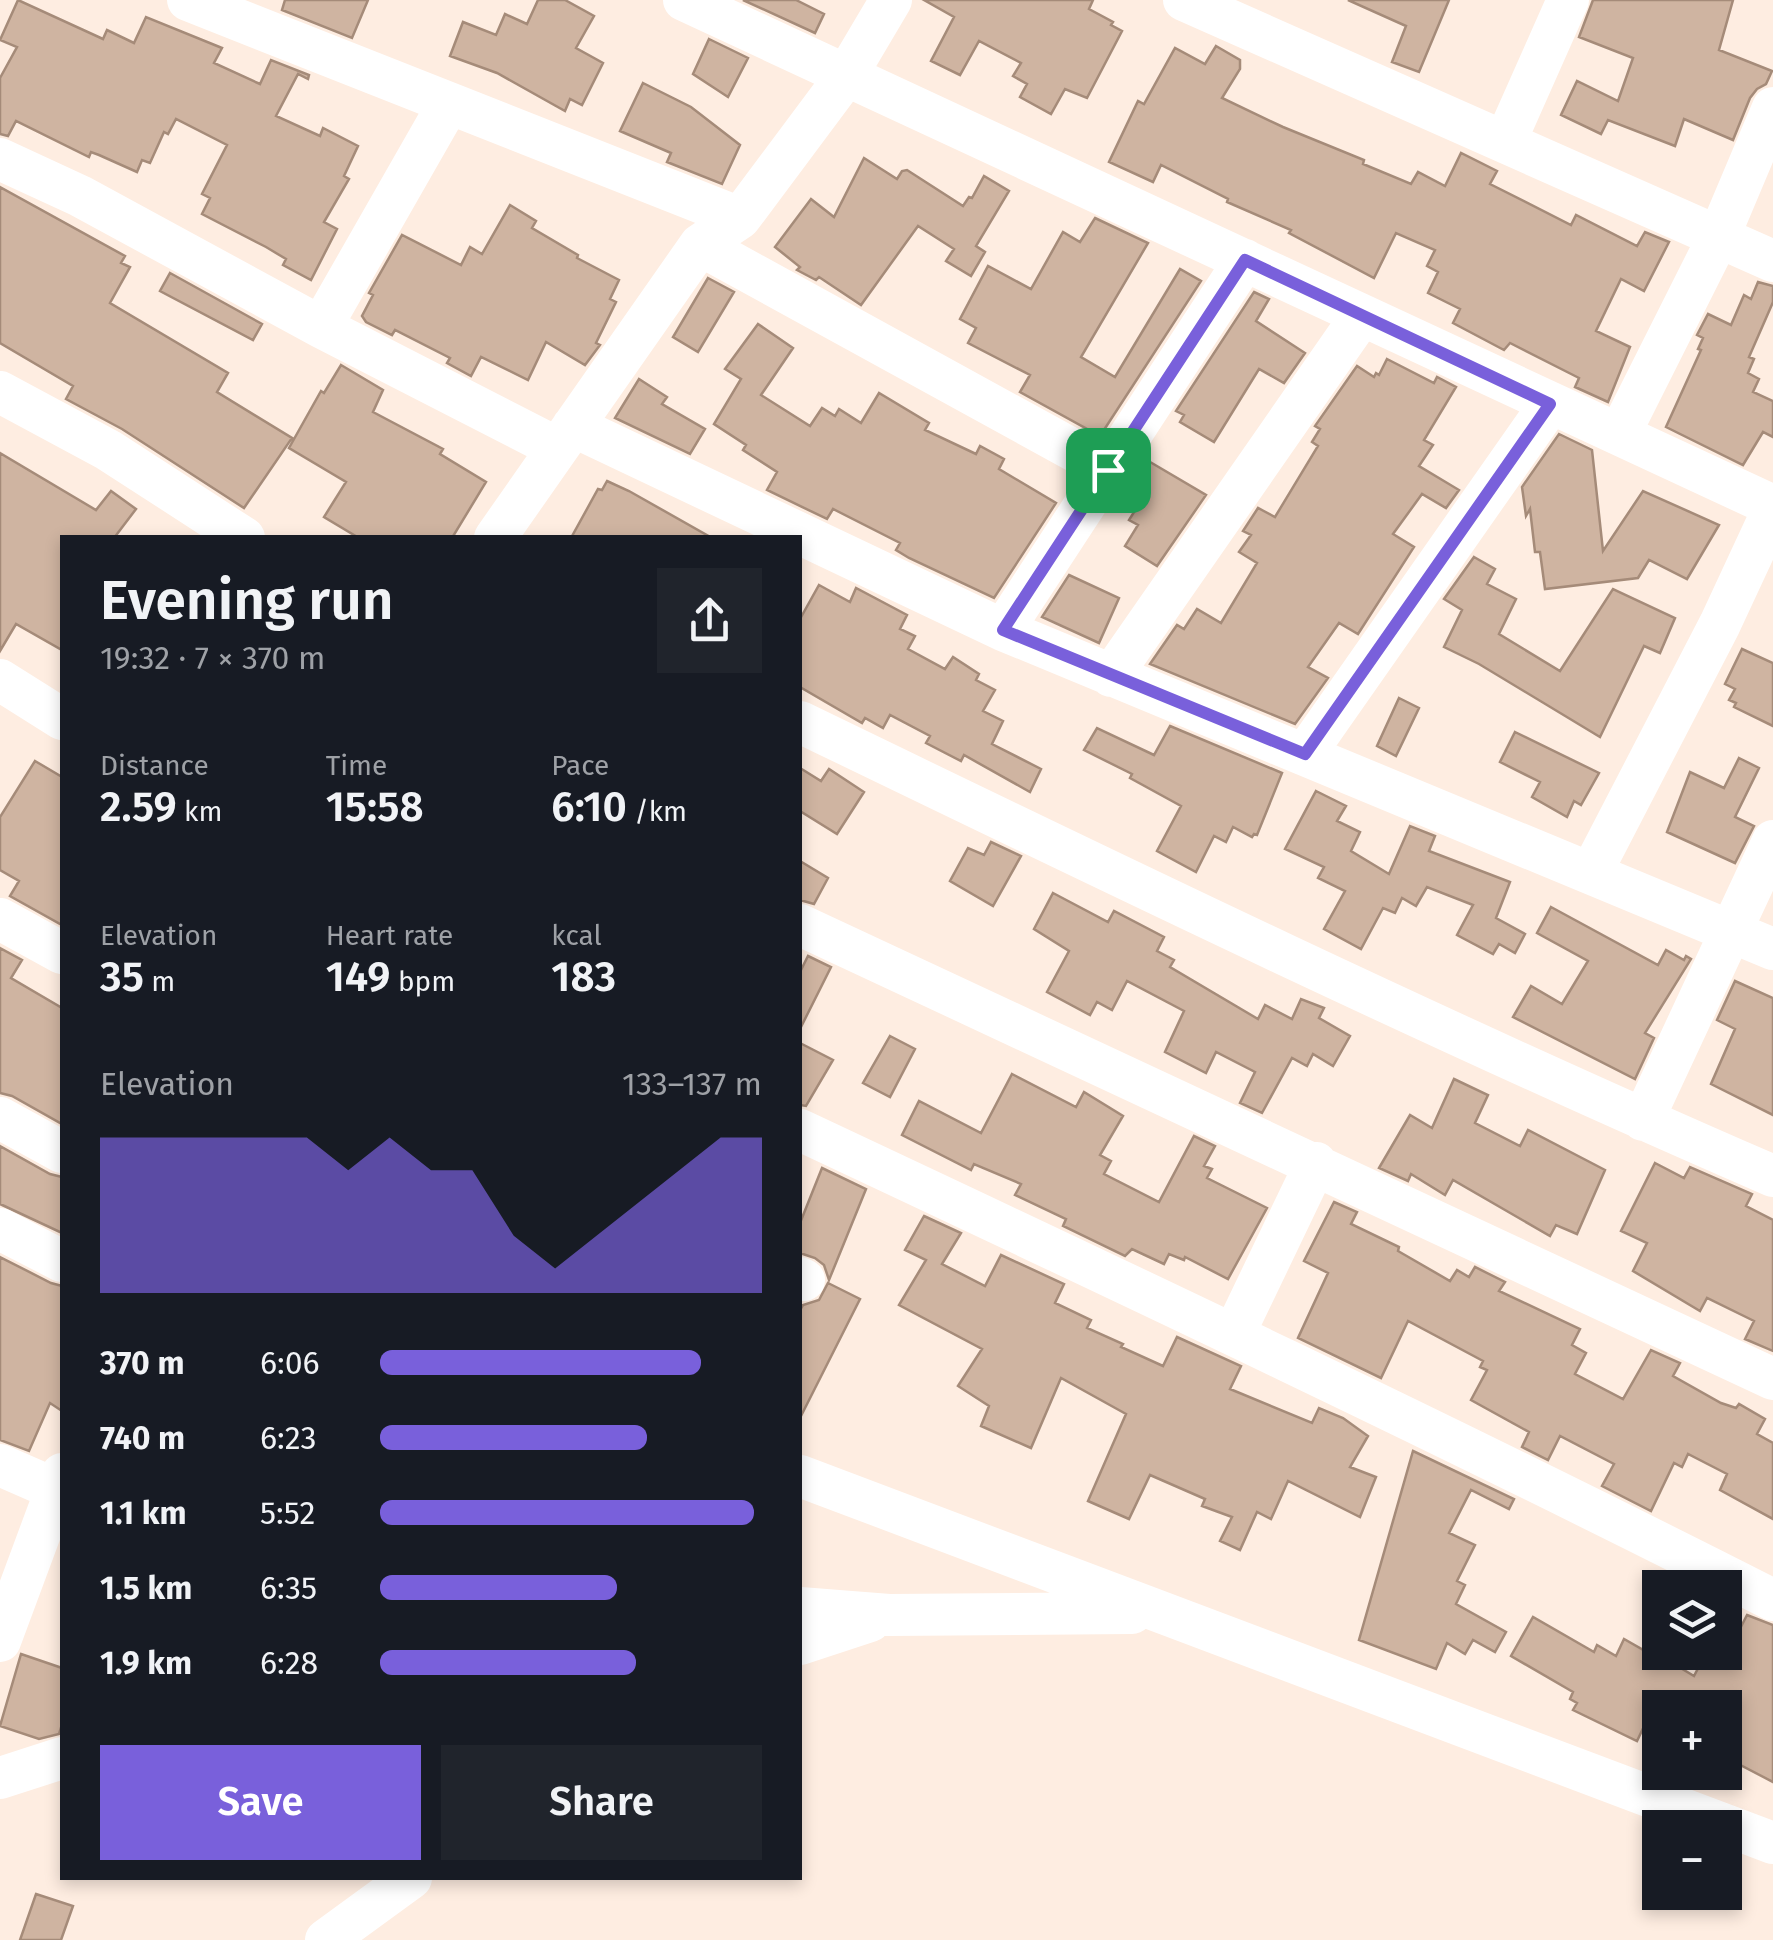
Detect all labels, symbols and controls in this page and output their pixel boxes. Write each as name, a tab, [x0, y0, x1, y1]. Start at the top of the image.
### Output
pin	[1066, 428, 1151, 513]
icon: arrive	[1081, 443, 1136, 498]
text: Evening run	[100, 568, 394, 634]
button: share	[657, 568, 762, 673]
text: 19:32 · 7 × 370 m	[100, 639, 325, 677]
text: Distance	[100, 749, 209, 782]
text: Time	[326, 749, 387, 782]
text: Pace	[551, 749, 609, 782]
text: 2.59	[100, 782, 177, 832]
text: 15:58	[326, 782, 424, 832]
text: 6:10	[551, 782, 627, 832]
text: km	[177, 795, 222, 828]
text: /km	[627, 795, 687, 828]
text: Elevation	[100, 919, 217, 952]
text: Heart rate	[326, 919, 453, 952]
text: kcal	[551, 919, 602, 952]
text: 35	[100, 952, 144, 1002]
text: 149	[326, 952, 391, 1002]
text: 183	[551, 952, 616, 1002]
text: m	[144, 965, 175, 998]
text: bpm	[391, 965, 455, 998]
text: Elevation	[100, 1065, 234, 1103]
text: 133–137 m	[622, 1065, 762, 1103]
text: 370 m	[100, 1344, 184, 1382]
text: 6:06	[260, 1344, 320, 1382]
text: 740 m	[100, 1419, 185, 1457]
text: 6:23	[260, 1419, 316, 1457]
text: 1.1 km	[100, 1494, 186, 1532]
text: 5:52	[260, 1494, 315, 1532]
text: 1.5 km	[100, 1569, 192, 1607]
text: 6:35	[260, 1569, 317, 1607]
map controls	[1642, 1570, 1742, 1910]
button: layers	[1642, 1570, 1742, 1670]
text: 1.9 km	[100, 1644, 192, 1682]
text: 6:28	[260, 1644, 318, 1682]
button: +	[1642, 1690, 1742, 1790]
button: Save	[100, 1745, 421, 1860]
button: Share	[441, 1745, 762, 1860]
button: −	[1642, 1810, 1742, 1910]

